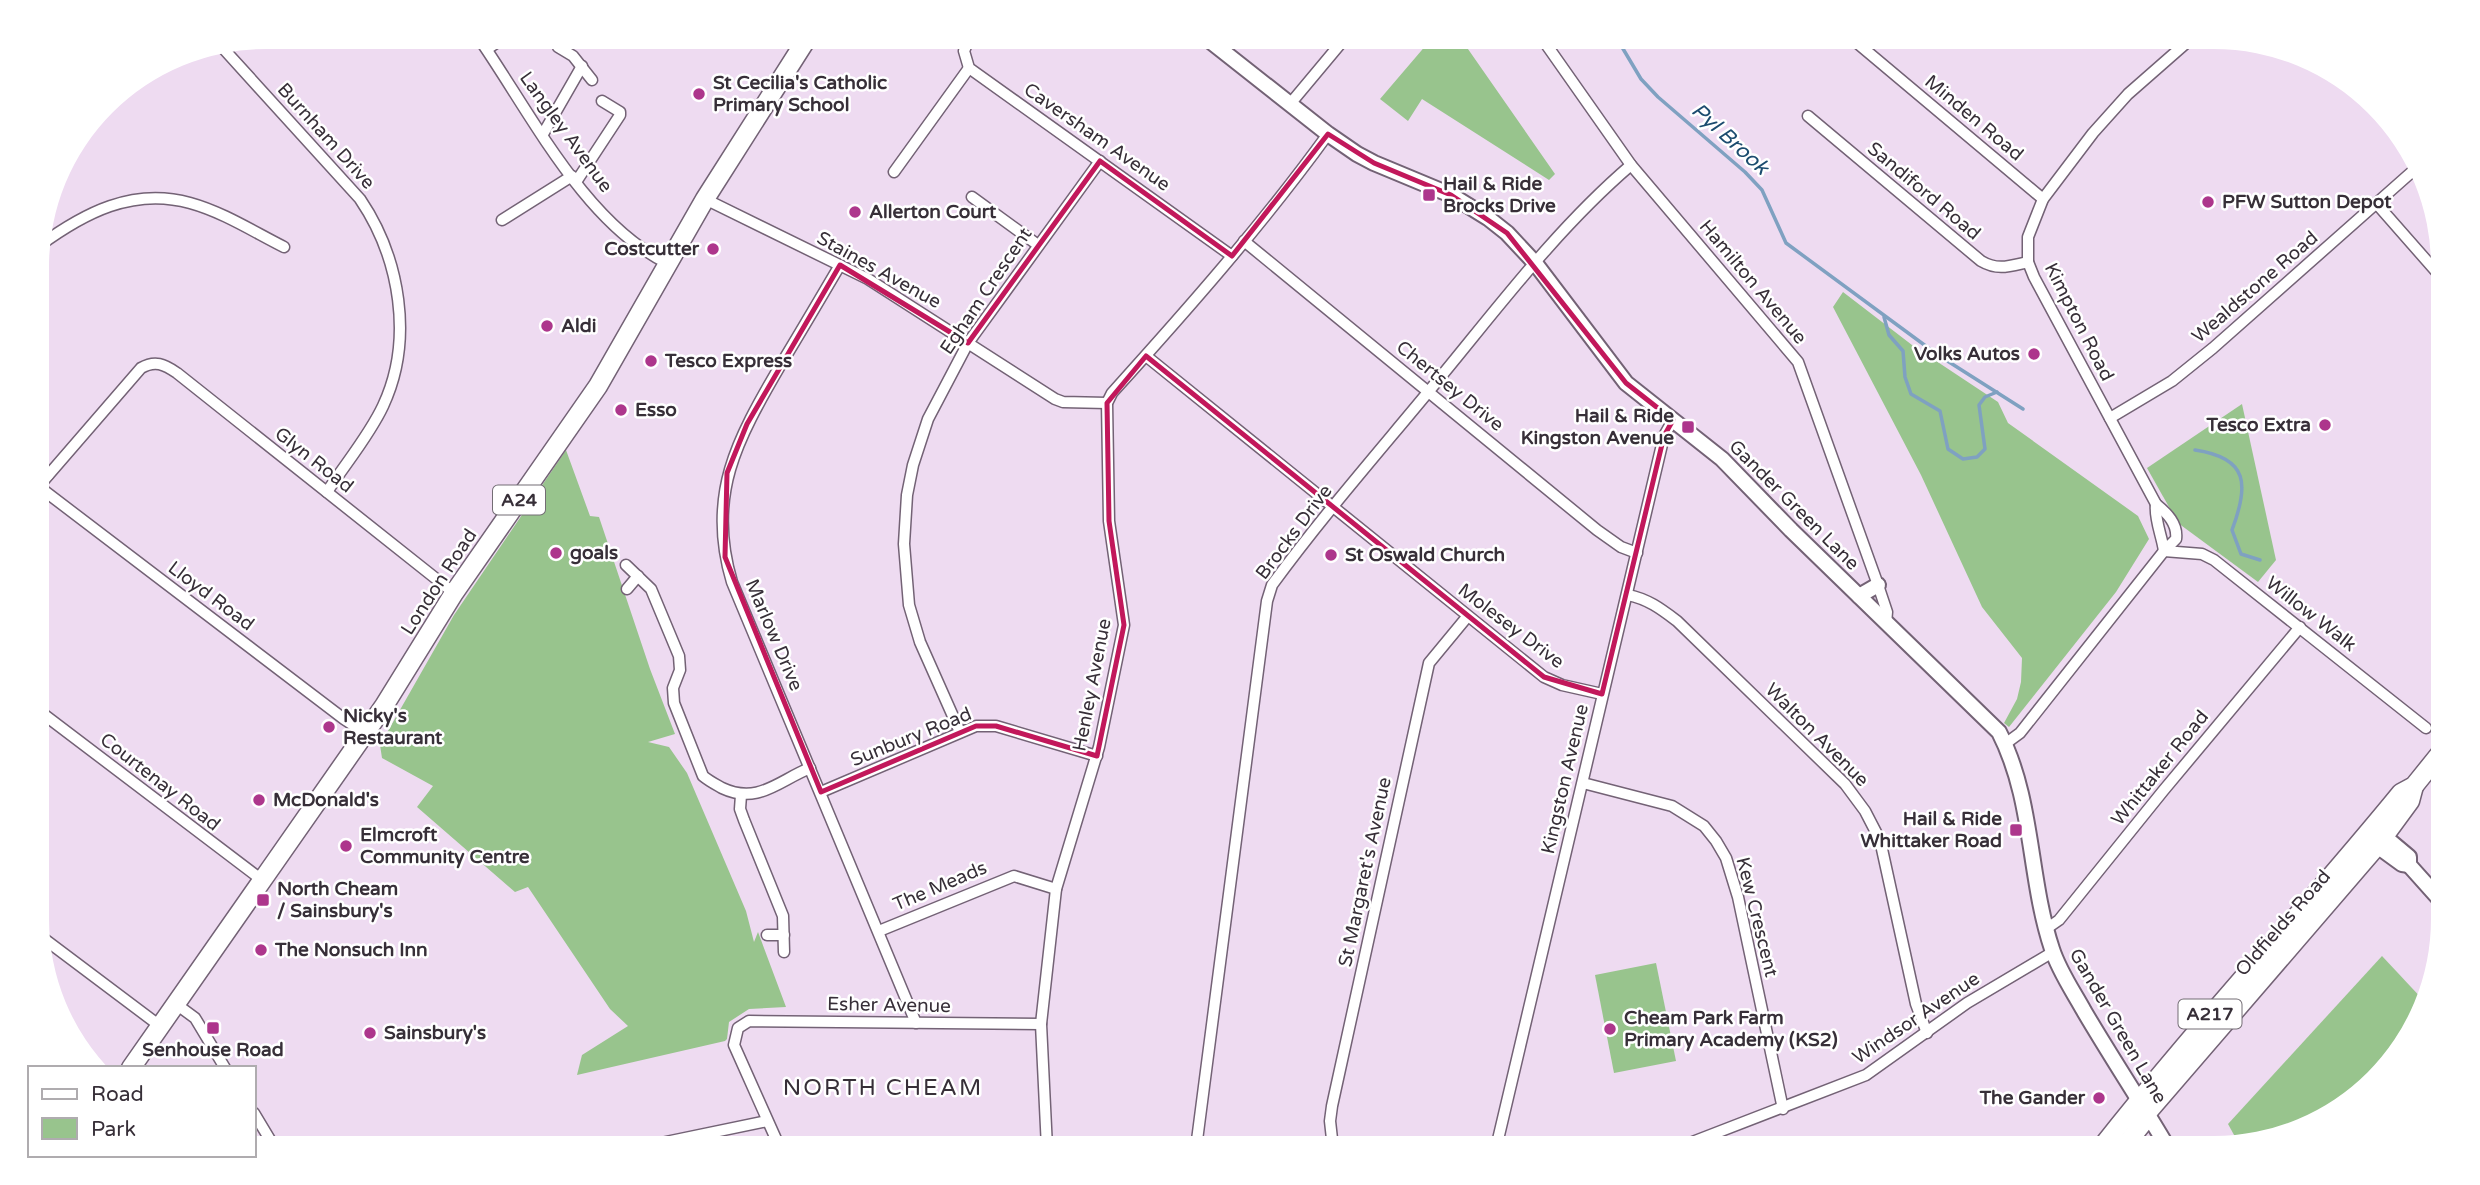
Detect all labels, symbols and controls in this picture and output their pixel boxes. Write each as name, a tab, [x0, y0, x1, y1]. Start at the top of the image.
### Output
street label: Langley Avenue	[515, 67, 617, 197]
street label: Minden Road	[1920, 71, 2028, 165]
place label: St Cecilia's Catholic Primary School	[713, 72, 887, 117]
street label: Caversham Avenue	[1020, 78, 1174, 196]
street label: Burnham Drive	[273, 79, 379, 193]
marker: St Cecilia's Catholic Primary School	[691, 86, 707, 102]
water label: Pyl Brook	[1686, 98, 1775, 181]
street label: Sandiford Road	[1863, 137, 1985, 245]
place label: Hail & Ride Brocks Drive	[1443, 173, 1556, 217]
marker: Hail & Ride Brocks Drive	[1421, 187, 1437, 203]
place label: PFW Sutton Depot	[2222, 191, 2392, 214]
marker: PFW Sutton Depot	[2200, 194, 2216, 210]
place label: Allerton Court	[869, 201, 997, 223]
marker: Allerton Court	[847, 204, 863, 220]
street label: Hamilton Avenue	[1695, 216, 1811, 348]
street label: Egham Crescent	[936, 224, 1036, 358]
street label: Wealdstone Road	[2188, 226, 2322, 348]
street label: Staines Avenue	[813, 227, 945, 313]
place label: Costcutter	[604, 238, 700, 260]
marker: Costcutter	[705, 241, 721, 257]
street label: Kimpton Road	[2040, 259, 2118, 385]
place label: Aldi	[561, 315, 597, 337]
marker: Aldi	[539, 318, 555, 334]
street label: Chertsey Drive	[1392, 336, 1508, 436]
place label: Volks Autos	[1914, 343, 2020, 365]
marker: Volks Autos	[2026, 346, 2042, 362]
place label: Tesco Express	[664, 350, 792, 373]
marker: Tesco Express	[643, 353, 659, 369]
place label: Esso	[635, 399, 677, 421]
marker: Esso	[613, 402, 629, 418]
place label: Hail & Ride Kingston Avenue	[1521, 405, 1674, 450]
place label: Tesco Extra	[2206, 414, 2311, 436]
marker: Tesco Extra	[2317, 417, 2333, 433]
marker: Hail & Ride Kingston Avenue	[1680, 419, 1696, 435]
street label: Glyn Road	[270, 423, 358, 497]
street label: Gander Green Lane	[1724, 435, 1864, 575]
street label: Brocks Drive	[1251, 480, 1337, 584]
road number: A24	[493, 486, 545, 514]
street label: London Road	[397, 525, 481, 639]
place label: goals	[570, 542, 618, 565]
place label: St Oswald Church	[1345, 544, 1505, 566]
marker: goals	[548, 545, 564, 561]
marker: St Oswald Church	[1323, 547, 1339, 563]
street label: Lloyd Road	[164, 557, 258, 635]
street label: Willow Walk	[2261, 572, 2361, 656]
street label: Marlow Drive	[741, 576, 807, 694]
street label: Molesey Drive	[1454, 579, 1568, 673]
street label: Henley Avenue	[1068, 617, 1116, 753]
street label: Walton Avenue	[1761, 679, 1873, 791]
street label: Kingston Avenue	[1537, 702, 1593, 856]
street label: Sunbury Road	[847, 703, 975, 771]
place label: Nicky's Restaurant	[343, 705, 443, 749]
street label: Whittaker Road	[2107, 706, 2213, 830]
marker: Nicky's Restaurant	[321, 719, 337, 735]
street label: Courtenay Road	[96, 728, 224, 836]
street label: St Margaret's Avenue	[1334, 775, 1396, 969]
place label: McDonald's	[273, 789, 379, 811]
marker: McDonald's	[251, 792, 267, 808]
place label: Hail & Ride Whittaker Road	[1860, 808, 2002, 852]
marker: Hail & Ride Whittaker Road	[2008, 822, 2024, 838]
place label: Elmcroft Community Centre	[360, 824, 530, 869]
marker: Elmcroft Community Centre	[338, 838, 354, 854]
street label: Kew Crescent	[1731, 855, 1783, 979]
street label: The Meads	[890, 856, 990, 916]
street label: Oldfields Road	[2231, 865, 2335, 981]
place label: North Cheam / Sainsbury's	[277, 878, 398, 923]
marker: North Cheam / Sainsbury's	[255, 892, 271, 908]
place label: The Nonsuch Inn	[274, 939, 428, 961]
marker: The Nonsuch Inn	[253, 942, 269, 958]
street label: Gander Green Lane	[2065, 945, 2171, 1107]
street label: Windsor Avenue	[1848, 967, 1984, 1069]
street label: Esher Avenue	[827, 993, 951, 1017]
road number: A217	[2178, 1000, 2242, 1028]
place label: Cheam Park Farm Primary Academy (KS2)	[1624, 1007, 1838, 1052]
marker: Senhouse Road	[205, 1020, 221, 1036]
marker: Cheam Park Farm Primary Academy (KS2)	[1602, 1021, 1618, 1037]
place label: Sainsbury's	[384, 1022, 486, 1045]
marker: Sainsbury's	[362, 1025, 378, 1041]
place label: Senhouse Road	[142, 1039, 284, 1061]
legend	[28, 1066, 256, 1157]
district label: NORTH CHEAM	[783, 1074, 983, 1102]
text: Road	[91, 1082, 144, 1107]
place label: The Gander	[1979, 1087, 2086, 1109]
marker: The Gander	[2091, 1090, 2107, 1106]
text: Park	[91, 1117, 136, 1142]

